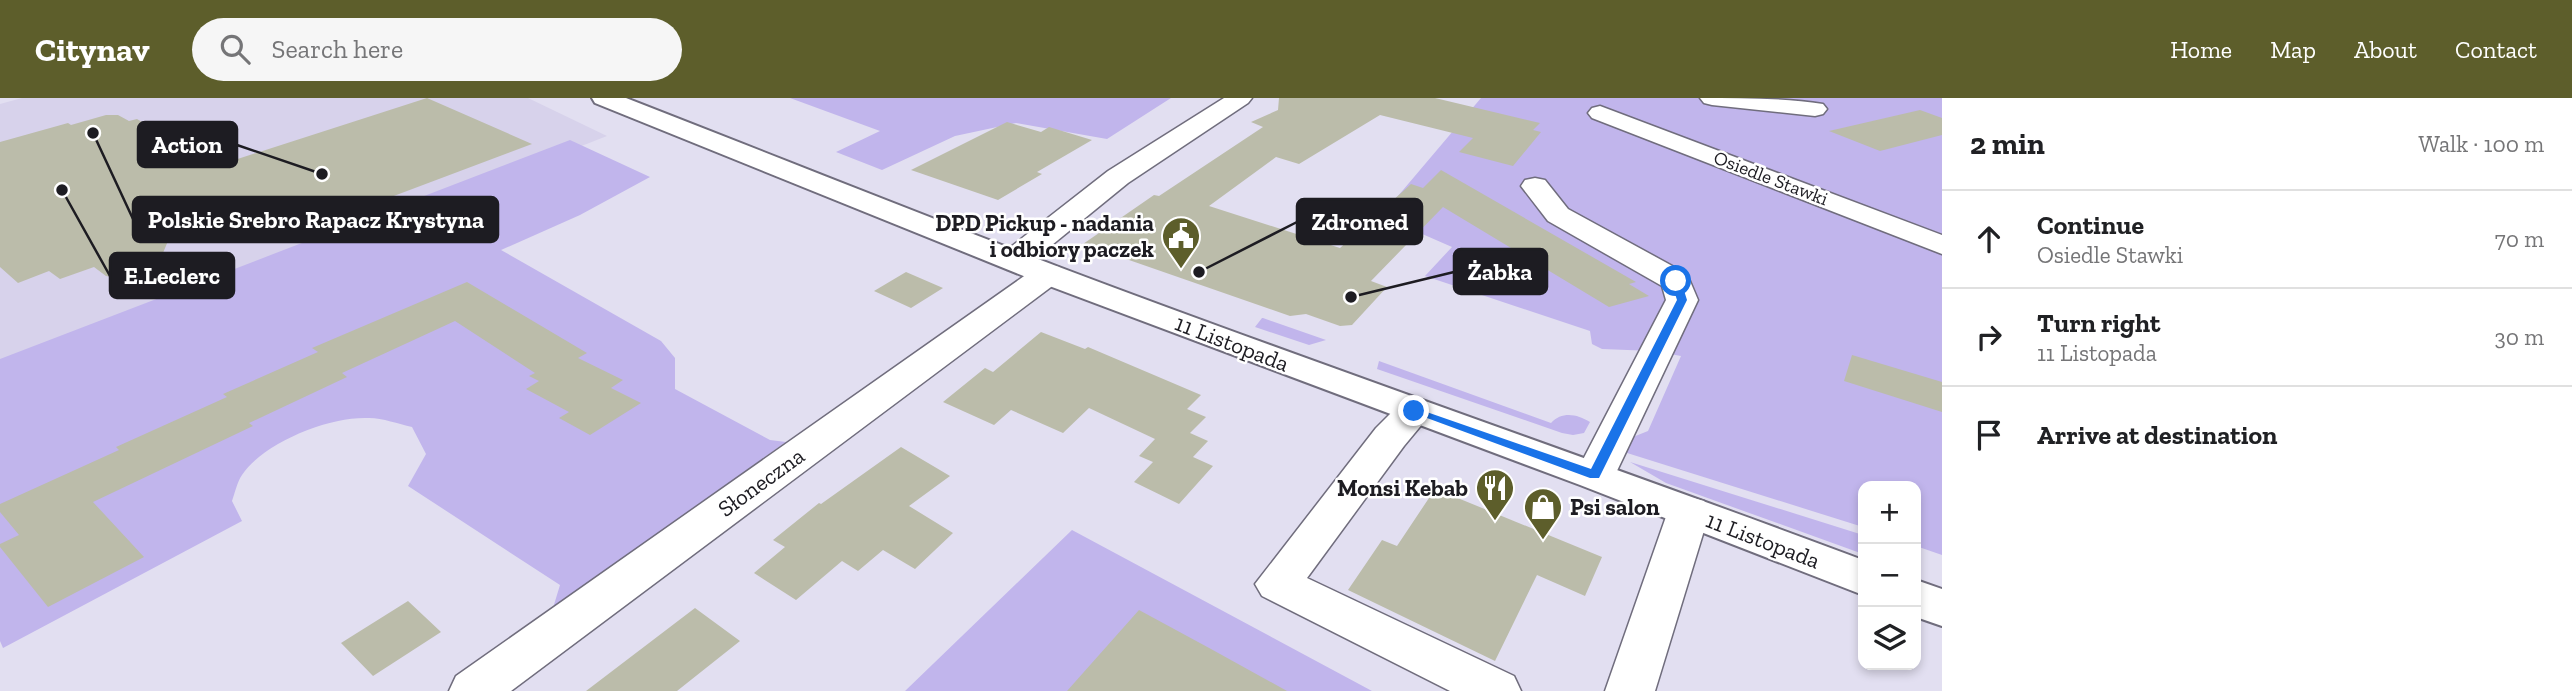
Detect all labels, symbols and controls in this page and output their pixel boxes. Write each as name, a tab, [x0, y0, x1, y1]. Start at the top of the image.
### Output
search box	[192, 18, 682, 81]
text: Citynav	[35, 30, 150, 69]
icon: search	[216, 30, 254, 68]
text: Search here	[272, 33, 403, 65]
text: Home	[2170, 35, 2232, 64]
text: Map	[2270, 35, 2316, 64]
text: About	[2354, 35, 2417, 64]
text: Contact	[2455, 35, 2537, 64]
callout: Action	[138, 122, 237, 167]
text: 2 min	[1970, 126, 2045, 162]
text: Action	[151, 130, 223, 159]
text: Walk · 100 m	[2418, 130, 2544, 158]
street label: Osiedle Stawki	[1711, 146, 1831, 210]
callout: Polskie Srebro Rapacz Krystyna	[133, 197, 498, 242]
callout: Zdromed	[1297, 199, 1422, 244]
text: Polskie Srebro Rapacz Krystyna	[148, 205, 484, 234]
text: Zdromed	[1311, 207, 1409, 236]
place label: DPD Pickup - nadania i odbiory paczek	[935, 209, 1154, 263]
text: Continue	[2037, 209, 2144, 241]
public building icon: DPD Pickup - nadania i odbiory paczek	[1160, 215, 1202, 270]
icon: ahead	[1970, 220, 2008, 258]
text: 70 m	[2495, 225, 2544, 253]
text: Osiedle Stawki	[2037, 241, 2183, 269]
callout: Żabka	[1454, 249, 1547, 294]
callout: E.Leclerc	[110, 253, 234, 298]
text: Żabka	[1468, 257, 1532, 286]
text: E.Leclerc	[124, 261, 220, 290]
route start	[1660, 265, 1691, 296]
text: Turn right	[2037, 307, 2160, 339]
street label: 11 Listopada	[1171, 308, 1293, 378]
icon: right	[1970, 318, 2008, 356]
text: 30 m	[2494, 323, 2544, 351]
text: 11 Listopada	[2037, 339, 2157, 367]
route end	[1398, 395, 1429, 426]
icon: arrive	[1970, 416, 2008, 454]
text: Arrive at destination	[2037, 419, 2277, 451]
street label: Słoneczna	[712, 441, 810, 523]
restaurant icon: Monsi Kebab	[1474, 467, 1516, 522]
place label: Monsi Kebab	[1337, 474, 1468, 502]
map controls	[1858, 481, 1921, 670]
button: +	[1858, 481, 1921, 544]
shop icon: Psi salon	[1522, 486, 1564, 541]
place label: Psi salon	[1570, 493, 1660, 521]
street label: 11 Listopada	[1702, 505, 1824, 575]
button: −	[1858, 544, 1921, 607]
button: layers	[1858, 607, 1921, 670]

